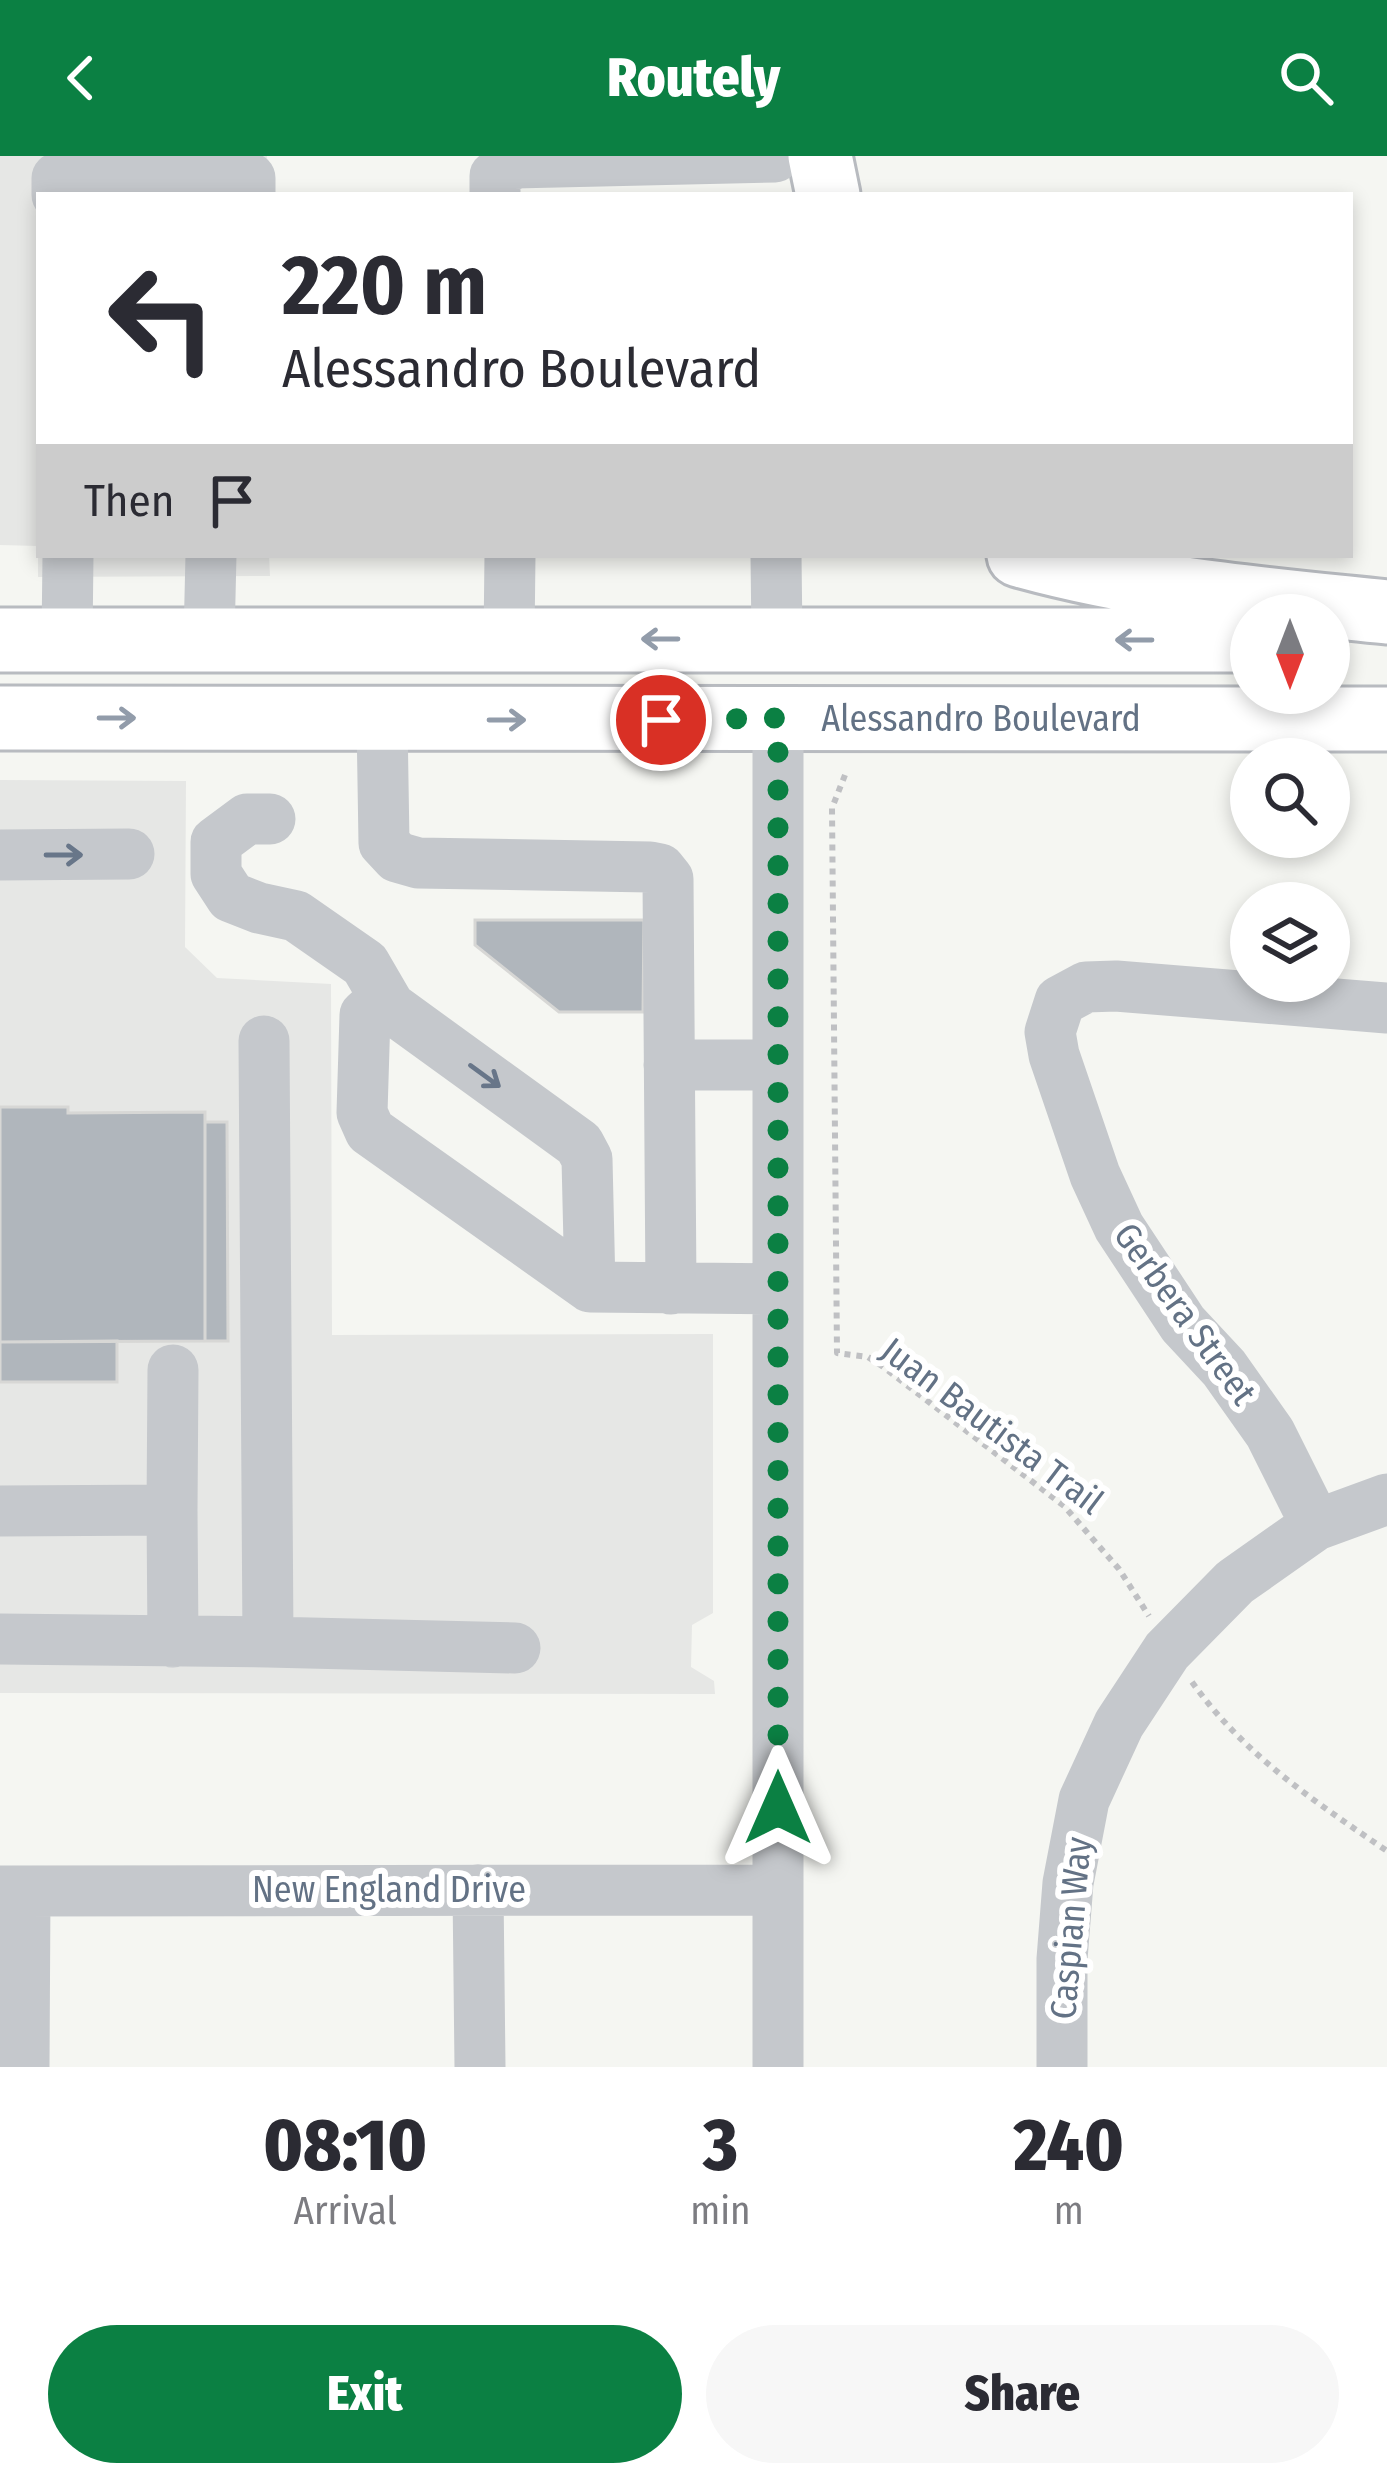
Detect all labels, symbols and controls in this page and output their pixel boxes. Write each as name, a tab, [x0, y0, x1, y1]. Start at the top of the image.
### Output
icon: back	[48, 45, 114, 111]
icon: search	[1273, 45, 1339, 111]
text: Routely	[607, 46, 780, 110]
text: 220 m	[282, 235, 487, 336]
icon: left	[84, 240, 240, 396]
text: Alessandro Boulevard	[282, 337, 761, 401]
icon: arrive	[199, 468, 265, 534]
text: Then	[84, 474, 175, 528]
north arrow	[1230, 594, 1350, 714]
map controls	[1230, 594, 1350, 1002]
one-way arrow	[641, 628, 680, 650]
one-way arrow	[1115, 629, 1154, 651]
pin	[610, 669, 712, 771]
icon: arrive	[628, 687, 694, 753]
street label: Alessandro Boulevard	[821, 697, 1141, 741]
one-way arrow	[97, 707, 136, 729]
one-way arrow	[487, 709, 526, 731]
button: search	[1230, 738, 1350, 858]
one-way arrow	[44, 844, 83, 866]
button: layers	[1230, 882, 1350, 1002]
one-way arrow	[468, 1063, 501, 1088]
street label: Gerbera Street	[1104, 1215, 1266, 1414]
street label: Juan Bautista Trail	[872, 1328, 1112, 1524]
position arrow	[715, 1745, 841, 1871]
street label: Caspian Way	[1041, 1835, 1101, 2021]
street label: New England Drive	[252, 1868, 526, 1912]
text: 08:10	[263, 2103, 427, 2189]
text: 3	[703, 2103, 738, 2189]
text: 240	[1014, 2103, 1124, 2189]
text: Arrival	[293, 2188, 397, 2234]
text: min	[690, 2188, 751, 2234]
text: m	[1054, 2188, 1084, 2234]
button: Exit	[48, 2325, 682, 2463]
button: Share	[706, 2325, 1339, 2463]

